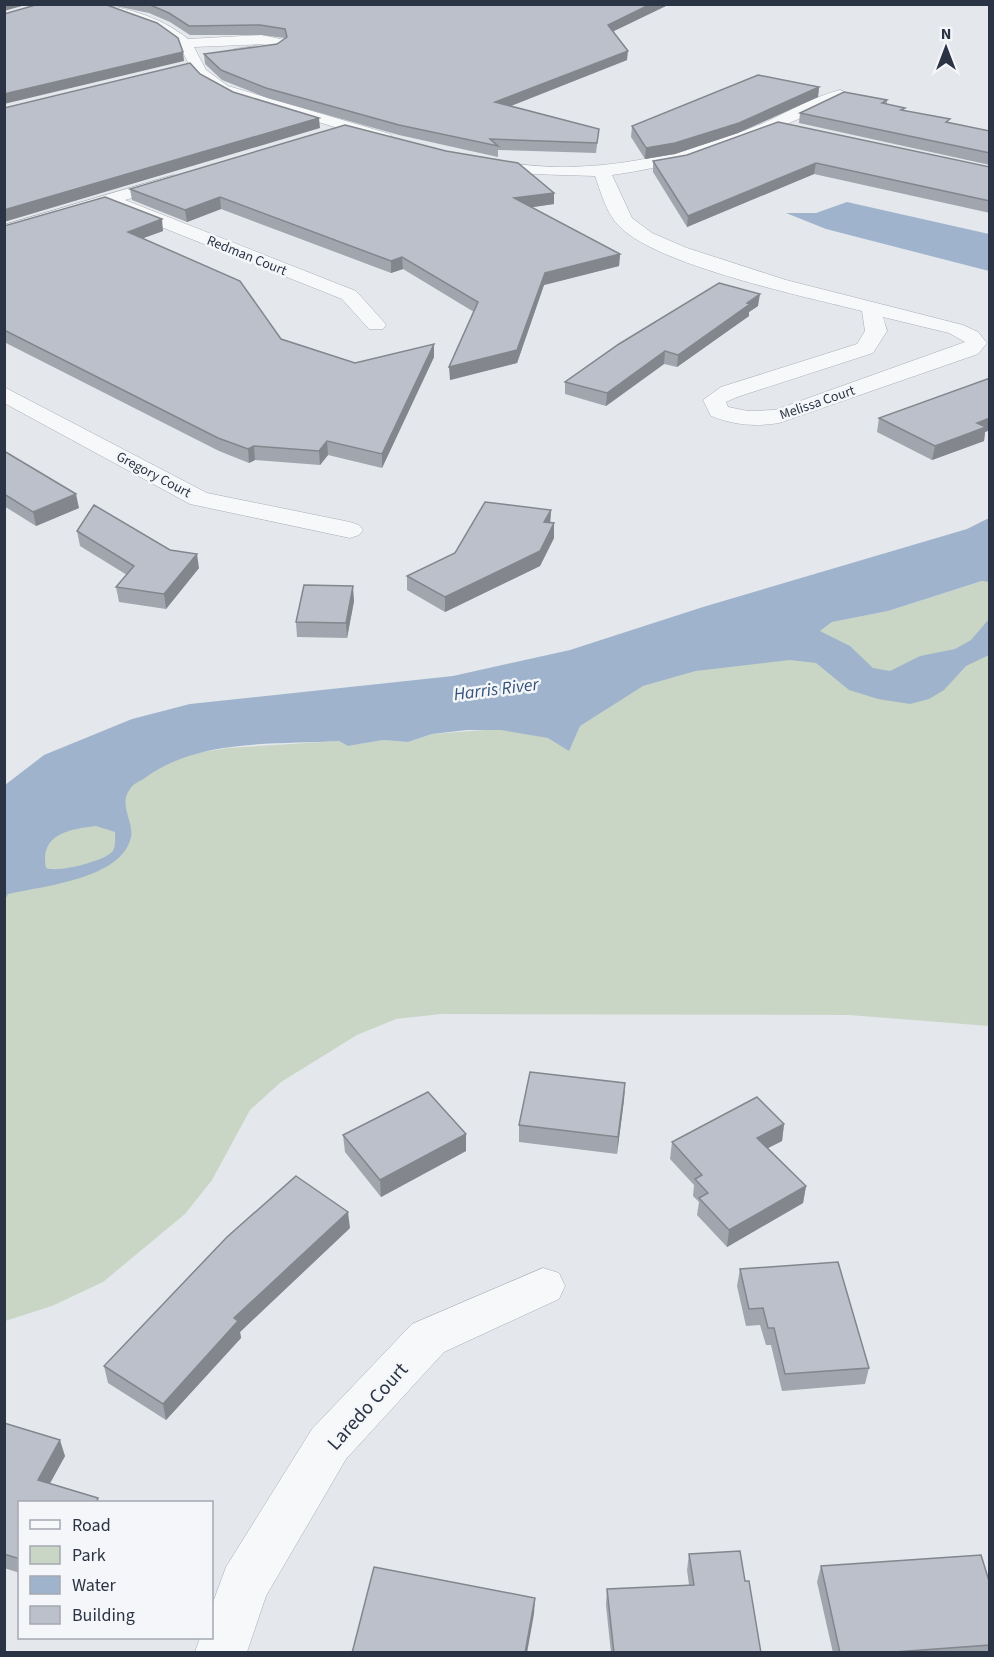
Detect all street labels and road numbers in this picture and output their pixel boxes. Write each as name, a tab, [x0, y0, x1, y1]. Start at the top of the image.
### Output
street label: Redman Court	[204, 231, 290, 281]
street label: Melissa Court	[777, 381, 858, 425]
street label: Gregory Court	[113, 447, 195, 503]
street label: Laredo Court	[321, 1357, 415, 1457]

